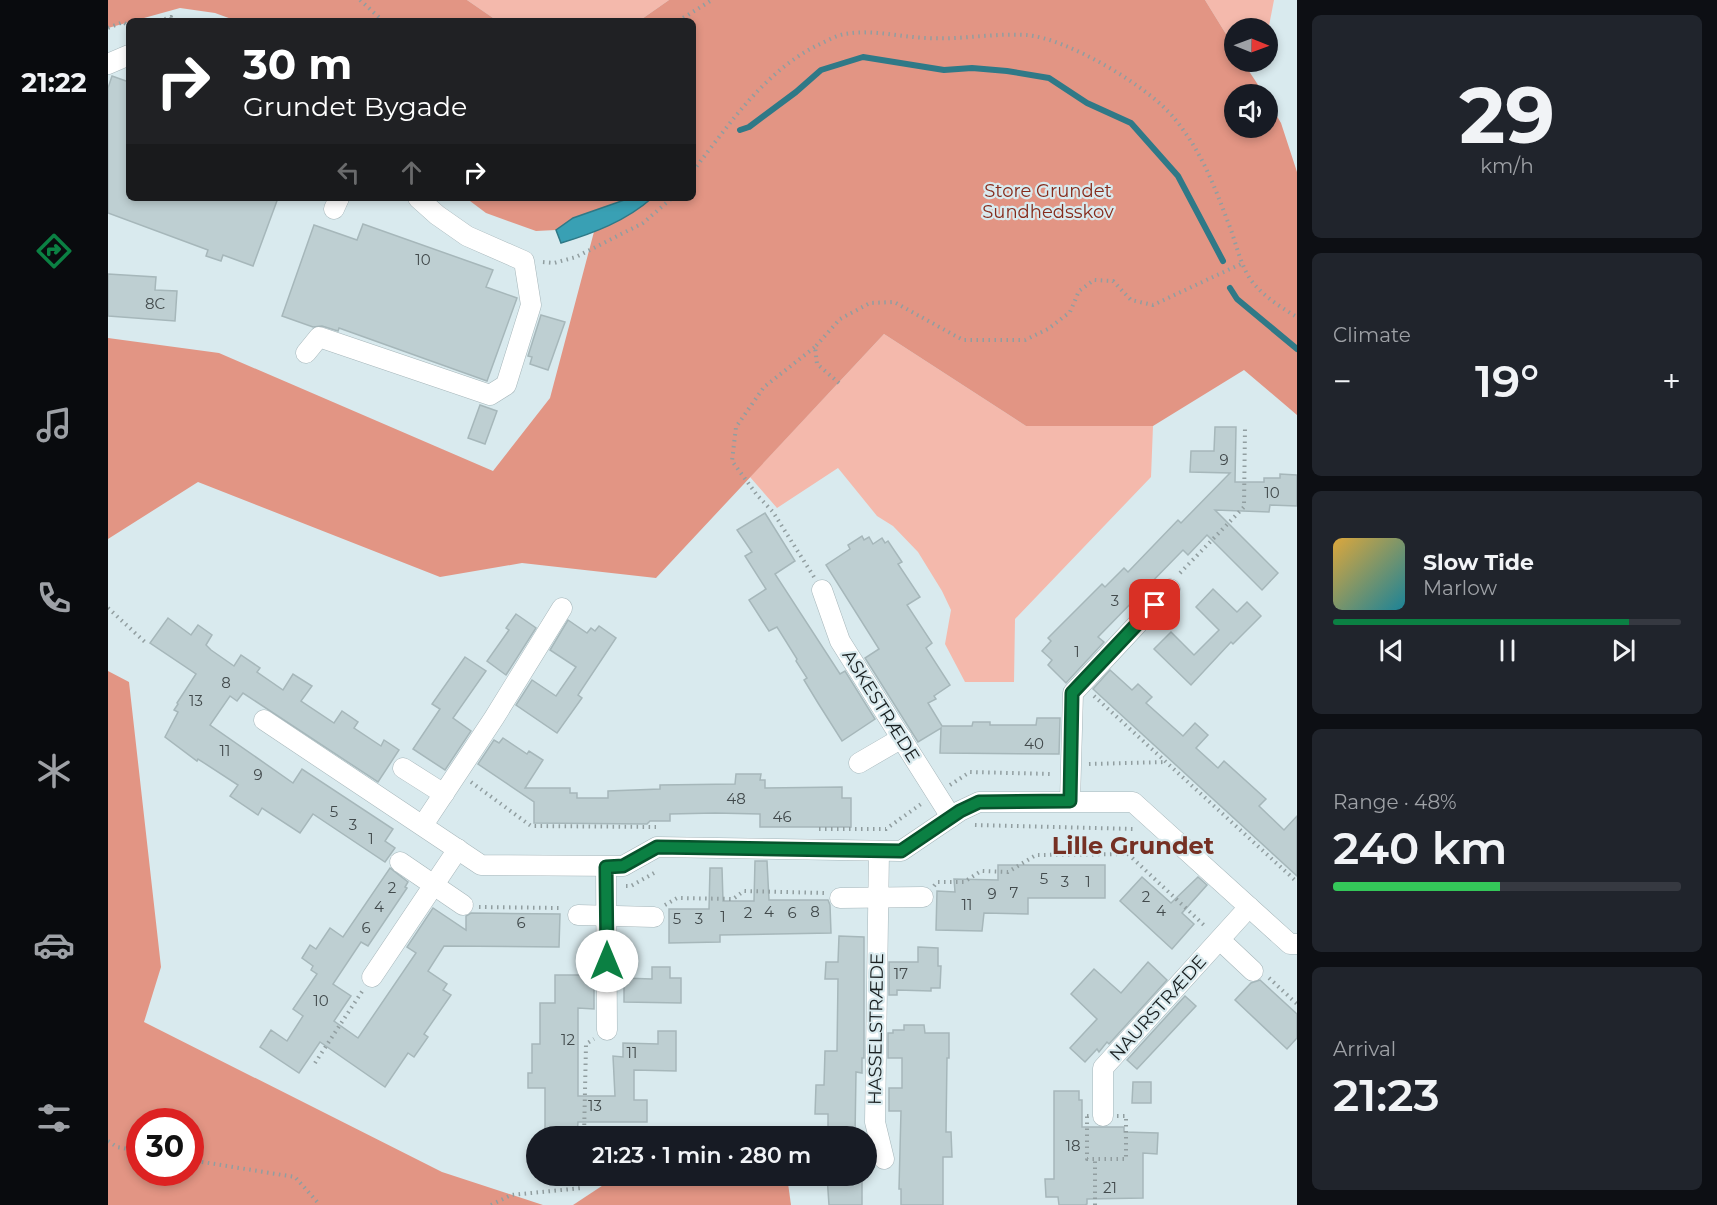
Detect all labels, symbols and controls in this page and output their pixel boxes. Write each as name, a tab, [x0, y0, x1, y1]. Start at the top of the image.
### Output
north arrow	[1224, 18, 1278, 72]
map controls	[1224, 18, 1278, 138]
text: 30 m	[243, 38, 352, 90]
icon: right	[144, 42, 222, 120]
text: 21:22	[21, 66, 87, 99]
text: 29	[1459, 67, 1555, 163]
button: sound	[1224, 84, 1278, 138]
text: Grundet Bygade	[243, 90, 467, 123]
text: km/h	[1480, 154, 1534, 178]
icon: left	[332, 156, 365, 189]
icon: ahead	[395, 156, 428, 189]
icon: right	[458, 156, 491, 189]
park label: Store Grundet Sundhedsskov	[982, 180, 1114, 223]
icon: directions	[33, 230, 75, 272]
house number: 10	[415, 250, 431, 269]
house number: 8C	[145, 294, 165, 313]
text: Climate	[1333, 323, 1411, 347]
text: 19°	[1475, 353, 1539, 408]
text: −	[1333, 361, 1352, 401]
text: +	[1662, 361, 1681, 401]
icon: music	[33, 404, 75, 446]
house number: 9	[1219, 450, 1229, 469]
house number: 10	[1264, 483, 1280, 502]
text: Slow Tide	[1423, 549, 1534, 576]
text: Marlow	[1423, 576, 1497, 600]
icon: phone	[33, 577, 75, 619]
pin	[1129, 579, 1180, 630]
icon: arrive	[1138, 588, 1171, 621]
house number: 3	[1111, 591, 1119, 610]
icon: previous	[1375, 634, 1408, 667]
icon: pause	[1491, 634, 1524, 667]
icon: next	[1607, 634, 1640, 667]
house number: 1	[1074, 642, 1080, 661]
street label: ASKESTRÆDE	[838, 646, 924, 766]
house number: 8	[221, 673, 231, 692]
house number: 13	[189, 691, 203, 710]
house number: 40	[1024, 734, 1044, 753]
house number: 11	[220, 741, 230, 760]
icon: climate	[33, 750, 75, 792]
house number: 9	[253, 765, 263, 784]
house number: 48	[726, 789, 746, 808]
text: Range · 48%	[1333, 790, 1457, 814]
house number: 5	[330, 802, 338, 821]
house number: 46	[772, 807, 792, 826]
house number: 3	[349, 815, 357, 834]
text: 240 km	[1333, 820, 1508, 875]
house number: 1	[368, 829, 374, 848]
district label: Lille Grundet	[1052, 831, 1215, 860]
house number: 5	[1040, 869, 1048, 888]
house number: 3	[1061, 872, 1069, 891]
house number: 1	[1085, 872, 1091, 891]
house number: 2	[388, 878, 396, 897]
house number: 7	[1010, 883, 1019, 902]
house number: 9	[987, 884, 997, 903]
house number: 2	[1142, 887, 1150, 906]
house number: 11	[962, 895, 972, 914]
house number: 4	[374, 897, 384, 916]
house number: 4	[1156, 901, 1166, 920]
house number: 4	[764, 902, 774, 921]
house number: 8	[810, 902, 820, 921]
house number: 2	[744, 903, 752, 922]
house number: 6	[787, 903, 797, 922]
house number: 1	[720, 907, 726, 926]
house number: 5	[673, 909, 681, 928]
house number: 3	[695, 909, 703, 928]
house number: 6	[516, 913, 526, 932]
house number: 6	[361, 918, 371, 937]
icon: car	[33, 924, 75, 966]
position arrow	[575, 929, 639, 993]
street label: NAURSTRÆDE	[1105, 951, 1211, 1065]
street label: HASSELSTRÆDE	[864, 953, 888, 1105]
house number: 17	[894, 964, 908, 983]
house number: 10	[313, 991, 329, 1010]
house number: 12	[561, 1030, 575, 1049]
text: Arrival	[1333, 1037, 1396, 1061]
house number: 11	[627, 1043, 637, 1062]
text: 21:23	[1333, 1067, 1440, 1122]
house number: 13	[588, 1096, 602, 1115]
icon: filters	[33, 1097, 75, 1139]
speed limit sign: 30	[126, 1108, 204, 1186]
house number: 18	[1066, 1136, 1081, 1155]
text: 21:23 · 1 min · 280 m	[592, 1142, 811, 1169]
house number: 21	[1103, 1178, 1117, 1197]

